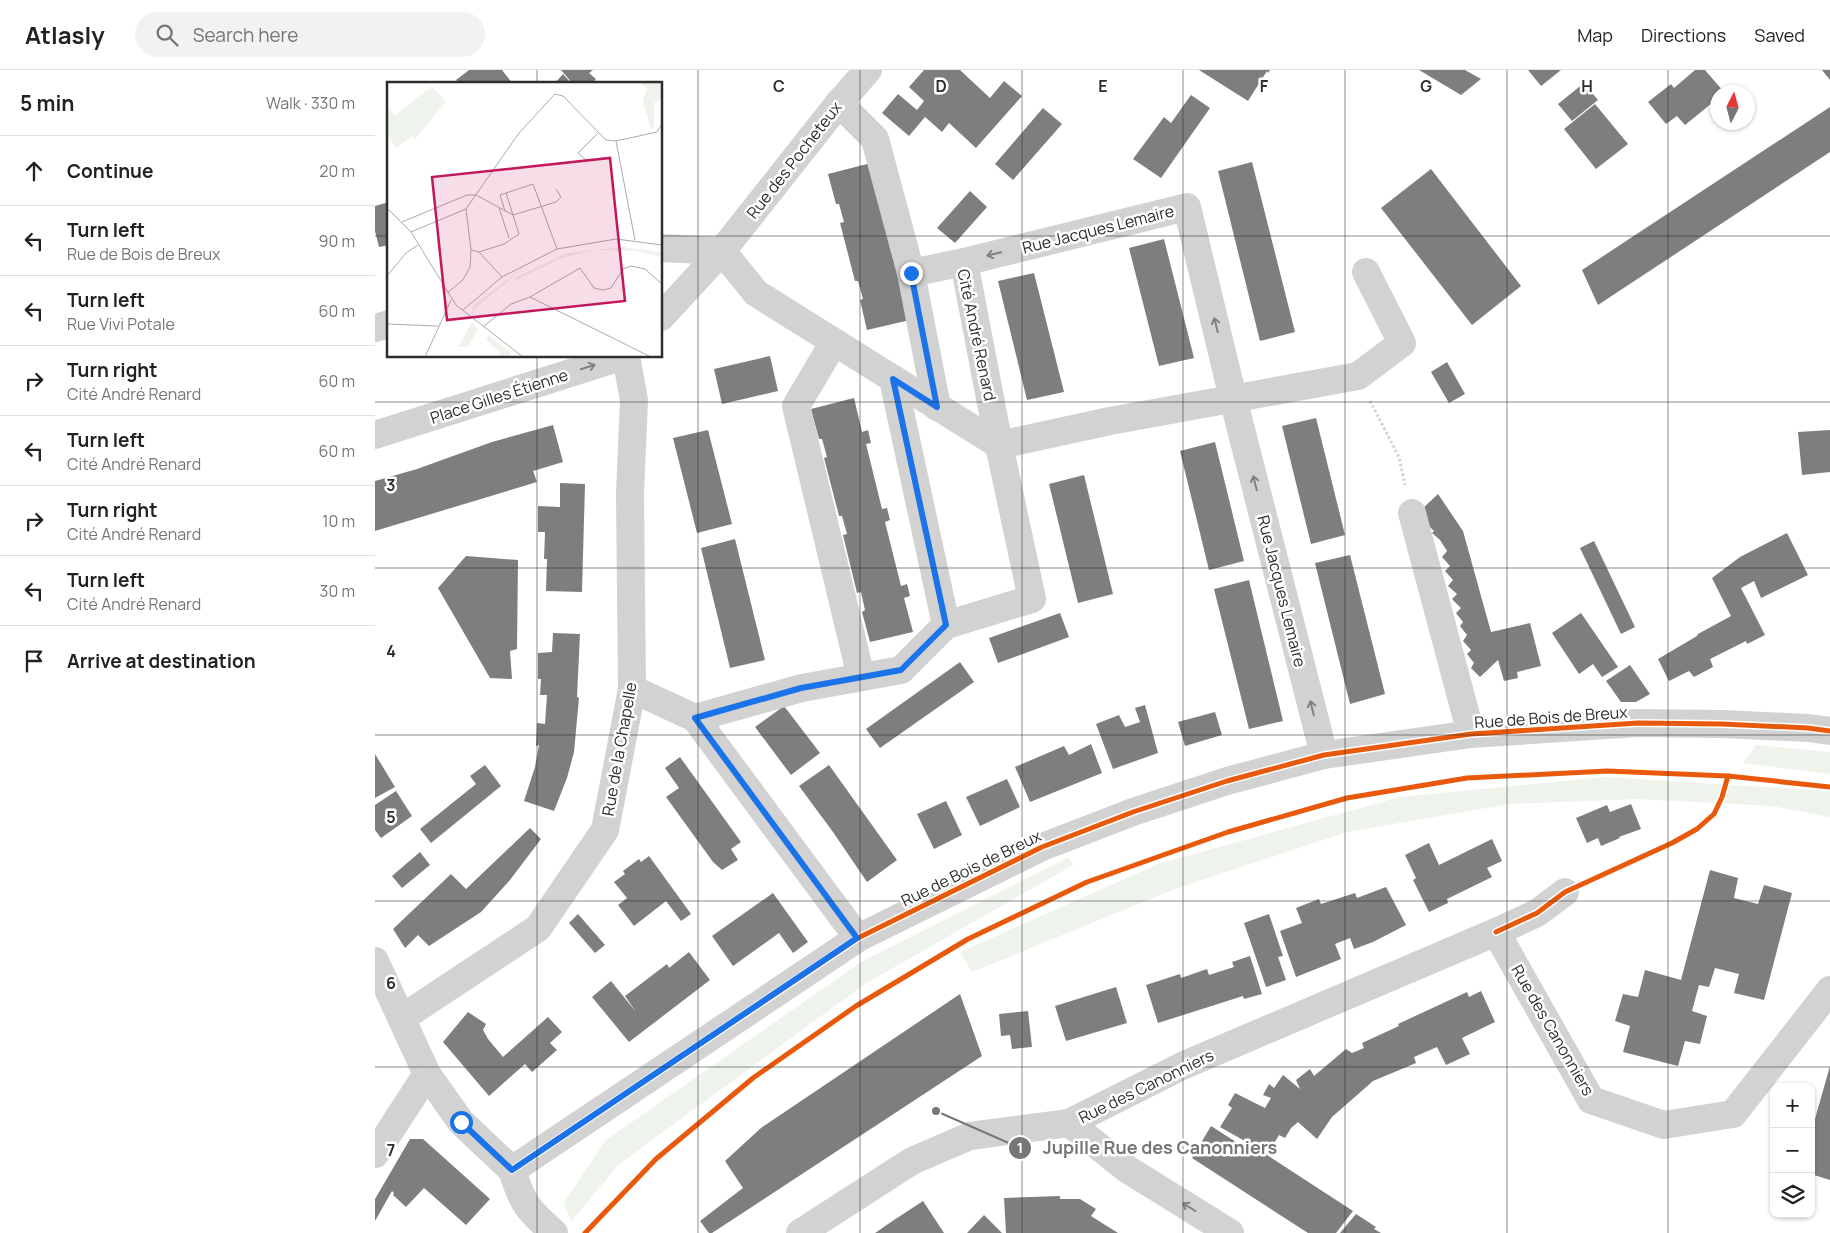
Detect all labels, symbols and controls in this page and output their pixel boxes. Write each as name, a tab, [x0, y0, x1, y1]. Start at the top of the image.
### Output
search box	[135, 12, 485, 57]
text: Atlasly	[25, 18, 105, 51]
icon: search	[153, 21, 181, 49]
text: Search here	[193, 22, 298, 48]
text: Map	[1577, 23, 1613, 47]
text: Directions	[1641, 23, 1726, 47]
text: Saved	[1754, 23, 1805, 47]
text: C	[773, 75, 785, 97]
text: D	[935, 75, 947, 97]
text: E	[1098, 75, 1108, 97]
text: F	[1260, 75, 1269, 97]
text: G	[1420, 75, 1432, 97]
text: H	[1581, 75, 1593, 97]
inset map	[387, 82, 663, 358]
north arrow	[1710, 85, 1755, 130]
text: 5 min	[20, 89, 74, 117]
text: Walk · 330 m	[266, 92, 355, 114]
street label: Rue des Pocheteux	[741, 97, 847, 223]
icon: ahead	[20, 157, 48, 185]
text: Continue	[67, 158, 153, 184]
text: 20 m	[319, 160, 355, 182]
street label: Rue Jacques Lemaire	[1020, 199, 1176, 259]
text: Turn left	[67, 217, 145, 243]
icon: left	[20, 227, 48, 255]
text: 90 m	[319, 230, 355, 252]
text: Rue de Bois de Breux	[67, 243, 221, 265]
one-way arrow	[987, 250, 1003, 259]
route end	[900, 262, 923, 285]
street label: Cité André Renard	[952, 267, 1002, 403]
text: Turn left	[67, 287, 145, 313]
icon: left	[20, 297, 48, 325]
text: 60 m	[319, 300, 355, 322]
text: Rue Vivi Potale	[67, 313, 175, 335]
one-way arrow	[1210, 318, 1220, 334]
text: Turn right	[67, 357, 157, 383]
one-way arrow	[580, 362, 596, 372]
street label: Place Gilles Étienne	[427, 363, 571, 429]
icon: right	[20, 367, 48, 395]
text: 60 m	[319, 370, 355, 392]
text: Cité André Renard	[67, 383, 201, 405]
text: Turn left	[67, 427, 145, 453]
icon: left	[20, 437, 48, 465]
text: 60 m	[319, 440, 355, 462]
text: Cité André Renard	[67, 453, 201, 475]
text: 3	[386, 474, 396, 496]
one-way arrow	[1250, 475, 1259, 491]
text: Turn right	[67, 497, 157, 523]
icon: right	[20, 507, 48, 535]
text: 10 m	[322, 510, 355, 532]
street label: Rue Jacques Lemaire	[1252, 513, 1312, 669]
text: Cité André Renard	[67, 523, 201, 545]
text: Turn left	[67, 567, 145, 593]
icon: left	[20, 577, 48, 605]
text: 30 m	[320, 580, 355, 602]
text: Cité André Renard	[67, 593, 201, 615]
text: 4	[386, 640, 396, 662]
icon: arrive	[20, 647, 48, 675]
text: Arrive at destination	[67, 648, 256, 674]
street label: Rue de la Chapelle	[596, 680, 642, 818]
one-way arrow	[1307, 701, 1316, 717]
street label: Rue de Bois de Breux	[1474, 701, 1629, 733]
text: 5	[386, 806, 396, 828]
street label: Rue de Bois de Breux	[897, 824, 1045, 912]
street label: Rue des Canonniers	[1507, 961, 1599, 1099]
text: 6	[386, 972, 396, 994]
street label: Rue des Canonniers	[1075, 1044, 1217, 1128]
map controls	[1770, 1083, 1815, 1218]
button: +	[1770, 1083, 1815, 1128]
route start	[450, 1111, 473, 1134]
button: −	[1770, 1128, 1815, 1173]
callout: Jupille Rue des Canonniers	[1007, 1132, 1287, 1165]
text: Jupille Rue des Canonniers	[1043, 1135, 1278, 1159]
text: 1	[1017, 1137, 1023, 1158]
text: 7	[387, 1139, 395, 1161]
button: layers	[1770, 1173, 1815, 1218]
one-way arrow	[1182, 1202, 1196, 1213]

